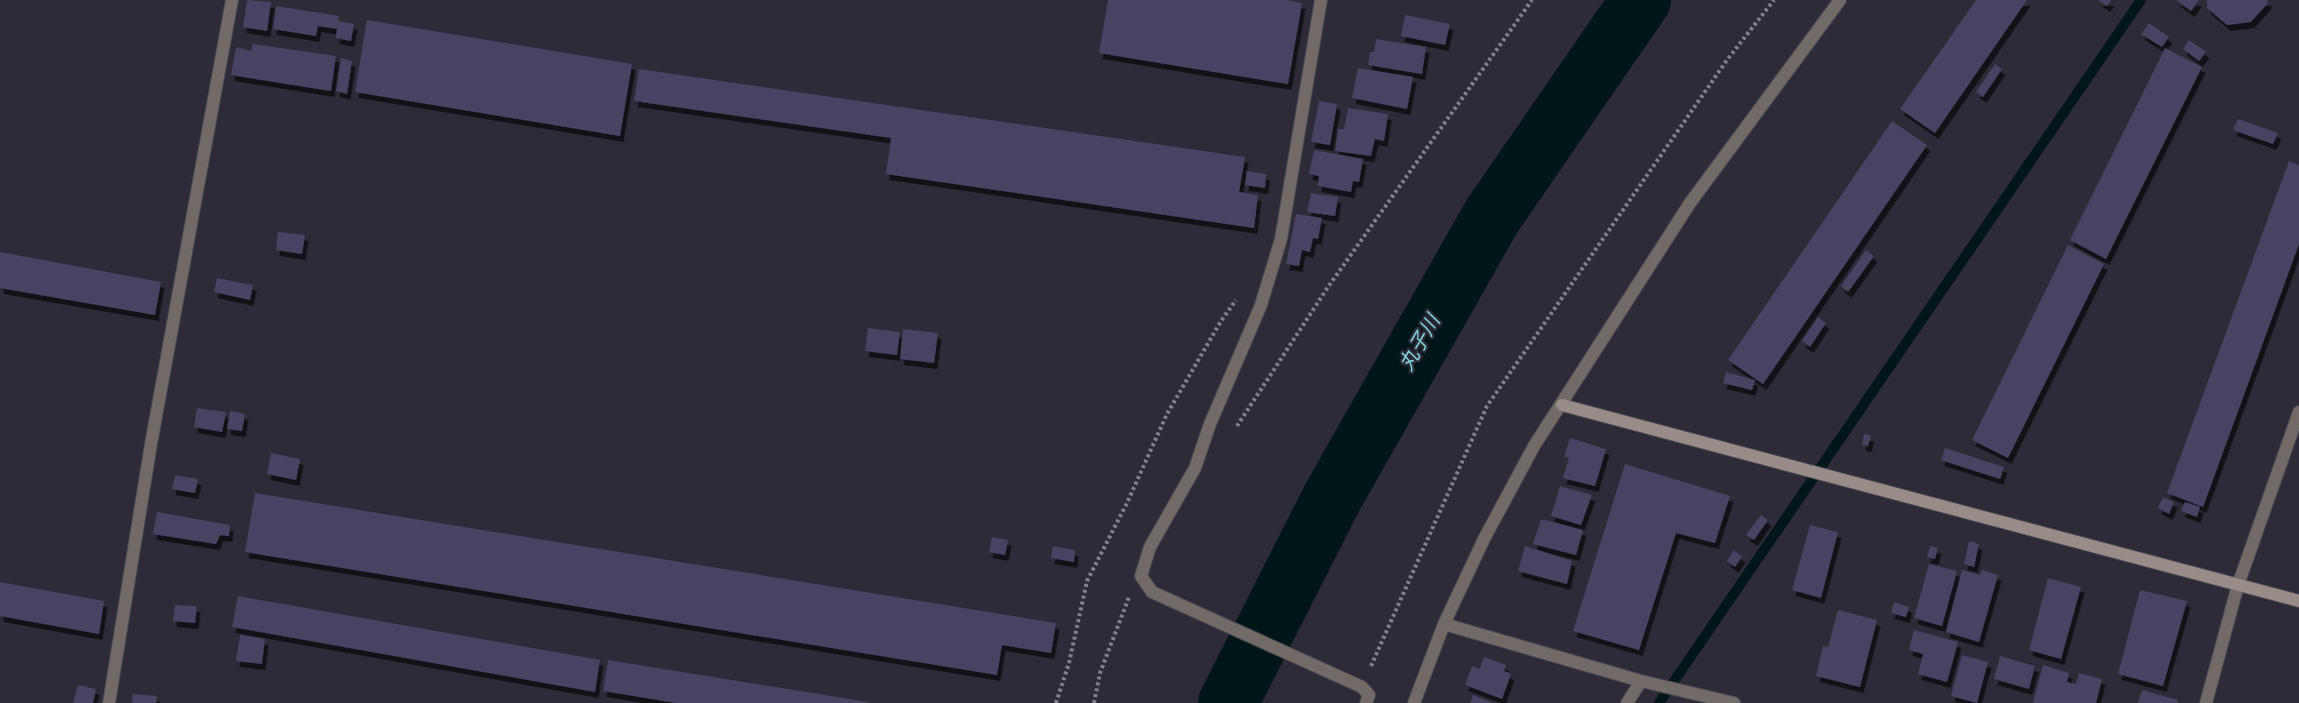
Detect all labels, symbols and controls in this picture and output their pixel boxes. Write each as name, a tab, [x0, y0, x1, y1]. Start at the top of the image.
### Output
water label: 丸子川	[1395, 309, 1446, 375]

